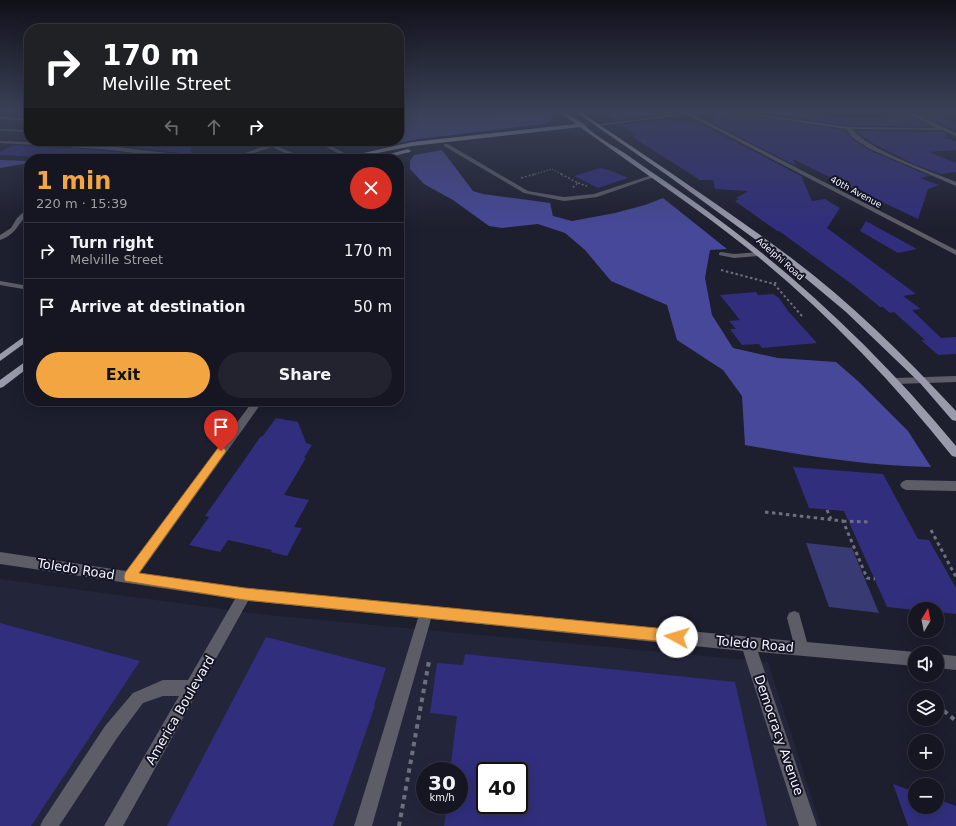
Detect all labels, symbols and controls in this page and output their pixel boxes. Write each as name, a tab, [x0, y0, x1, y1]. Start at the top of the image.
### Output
text: 170 m	[102, 39, 199, 72]
icon: right	[36, 40, 88, 92]
text: Melville Street	[102, 73, 231, 94]
icon: left	[161, 116, 183, 138]
icon: ahead	[203, 116, 225, 138]
icon: right	[245, 116, 267, 138]
text: 1 min	[36, 167, 111, 195]
button: close	[350, 167, 392, 209]
street label: 40th Avenue	[828, 174, 884, 210]
text: 220 m · 15:39	[36, 196, 127, 211]
text: Turn right	[70, 234, 154, 252]
street label: Adelphi Road	[754, 236, 806, 282]
icon: right	[36, 240, 58, 262]
text: 170 m	[344, 242, 392, 260]
text: Melville Street	[70, 252, 163, 267]
icon: arrive	[36, 296, 58, 318]
text: Arrive at destination	[70, 298, 245, 316]
text: 50 m	[354, 298, 392, 316]
button: Exit	[36, 352, 210, 398]
button: Share	[218, 352, 392, 398]
pin	[204, 410, 238, 451]
icon: arrive	[210, 416, 232, 438]
street label: Toledo Road	[35, 555, 116, 583]
north arrow	[908, 602, 944, 638]
map controls	[908, 602, 944, 814]
position arrow	[656, 616, 698, 658]
street label: Toledo Road	[714, 633, 795, 655]
button: sound	[908, 646, 944, 682]
street label: America Boulevard	[143, 653, 217, 767]
street label: Democracy Avenue	[751, 673, 807, 797]
button: layers	[908, 690, 944, 726]
button: +	[908, 734, 944, 770]
speed limit sign: 40	[476, 762, 528, 814]
text: 30	[428, 771, 456, 795]
button: −	[908, 778, 944, 814]
text: km/h	[429, 792, 455, 803]

